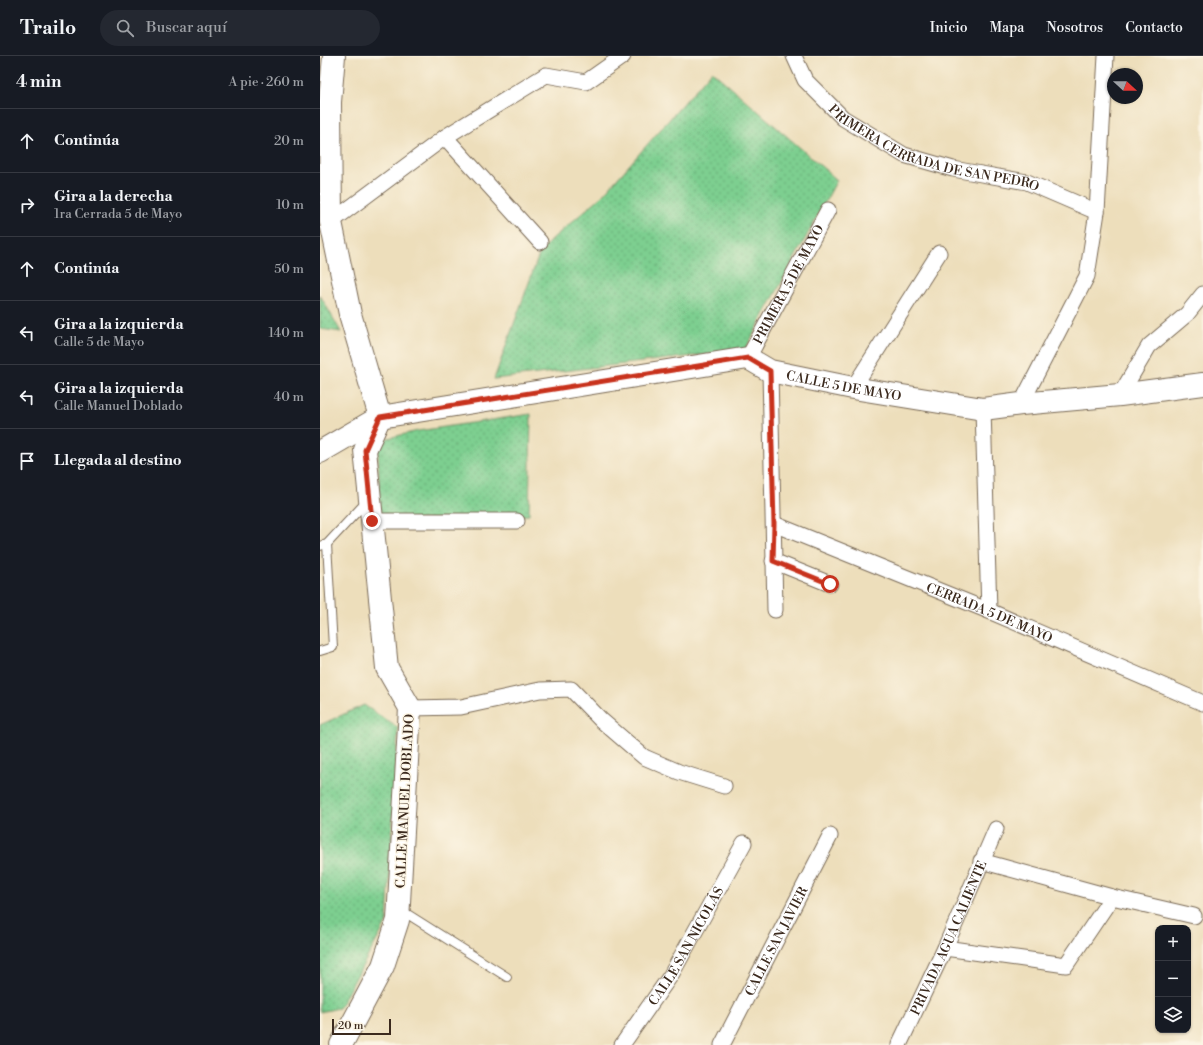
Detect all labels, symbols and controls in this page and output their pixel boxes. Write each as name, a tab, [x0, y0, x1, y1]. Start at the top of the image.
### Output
search box	[100, 10, 380, 46]
text: Trailo	[20, 16, 76, 40]
icon: search	[114, 17, 136, 39]
text: Buscar aquí	[146, 18, 227, 37]
text: Inicio	[930, 19, 968, 37]
text: Mapa	[990, 19, 1024, 37]
text: Nosotros	[1046, 19, 1103, 37]
text: Contacto	[1125, 19, 1183, 37]
north arrow	[1107, 68, 1143, 104]
text: 4 min	[16, 71, 61, 93]
text: A pie · 260 m	[229, 74, 304, 90]
street label: PRIMERA CERRADA DE SAN PEDRO	[825, 101, 1042, 195]
icon: ahead	[16, 130, 38, 152]
text: Continúa	[54, 131, 119, 150]
text: 20 m	[274, 133, 304, 149]
text: Gira a la derecha	[54, 187, 173, 206]
icon: right	[16, 194, 38, 216]
text: 10 m	[276, 197, 304, 213]
text: 1ra Cerrada 5 de Mayo	[54, 206, 182, 222]
street label: PRIMERA 5 DE MAYO	[750, 222, 828, 347]
icon: ahead	[16, 258, 38, 280]
text: Continúa	[54, 259, 119, 278]
text: 50 m	[274, 261, 304, 277]
text: Gira a la izquierda	[54, 315, 184, 334]
icon: left	[16, 322, 38, 344]
text: 140 m	[268, 325, 304, 341]
text: Calle 5 de Mayo	[54, 334, 144, 350]
street label: CALLE 5 DE MAYO	[785, 368, 902, 405]
text: Gira a la izquierda	[54, 379, 184, 398]
icon: left	[16, 386, 38, 408]
text: 40 m	[274, 389, 304, 405]
text: Calle Manuel Doblado	[54, 398, 183, 414]
icon: arrive	[16, 450, 38, 472]
text: Llegada al destino	[54, 451, 182, 470]
route end	[363, 512, 381, 530]
route start	[821, 575, 839, 593]
street label: CERRADA 5 DE MAYO	[924, 580, 1055, 646]
street label: CALLE MANUEL DOBLADO	[392, 713, 418, 889]
street label: PRIVADA AGUA CALIENTE	[907, 858, 991, 1018]
street label: CALLE SAN JAVIER	[742, 883, 812, 999]
street label: CALLE SAN NICOLÁS	[645, 884, 727, 1009]
map controls	[1155, 925, 1191, 1033]
button: +	[1155, 925, 1191, 961]
button: −	[1155, 961, 1191, 997]
button: layers	[1155, 997, 1191, 1033]
scale bar	[332, 1017, 391, 1036]
text: 20 m	[338, 1019, 363, 1033]

